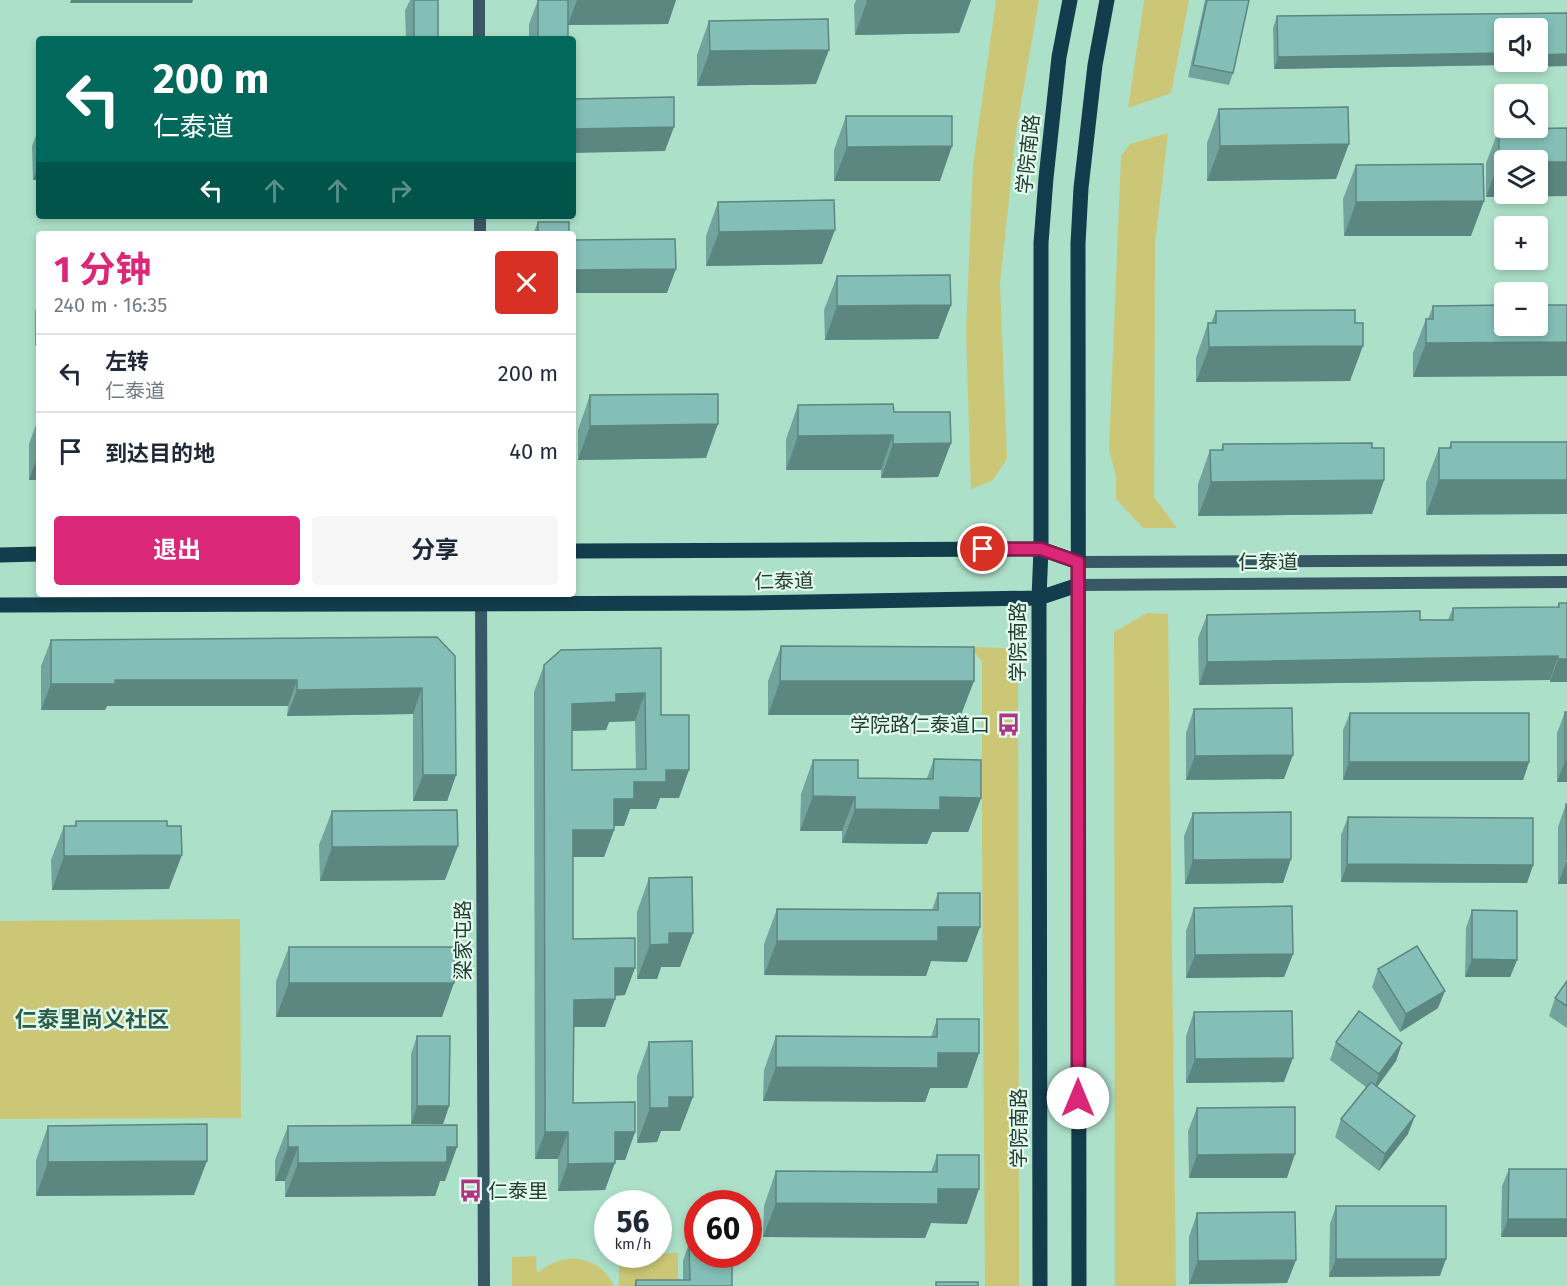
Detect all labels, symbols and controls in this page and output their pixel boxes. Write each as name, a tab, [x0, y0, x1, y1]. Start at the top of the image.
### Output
map controls	[1494, 18, 1548, 336]
button: sound	[1494, 18, 1548, 72]
text: 200 m	[153, 54, 269, 104]
icon: left	[54, 60, 132, 138]
button: search	[1494, 84, 1548, 138]
text: 仁泰道	[153, 111, 234, 143]
street label: 学院南路	[1012, 113, 1044, 195]
button: layers	[1494, 150, 1548, 204]
icon: left	[195, 174, 228, 207]
icon: ahead	[258, 174, 291, 207]
icon: ahead	[321, 174, 354, 207]
icon: right	[384, 174, 417, 207]
button: +	[1494, 216, 1548, 270]
text: 1 分钟	[54, 248, 151, 292]
button: close	[495, 251, 558, 314]
button: −	[1494, 282, 1548, 336]
text: 240 m · 16:35	[54, 293, 167, 317]
text: 左转	[105, 348, 149, 375]
icon: left	[54, 357, 87, 390]
text: 200 m	[498, 360, 558, 387]
text: 仁泰道	[105, 379, 165, 403]
icon: arrive	[54, 435, 87, 468]
text: 40 m	[509, 438, 558, 465]
text: 到达目的地	[105, 440, 215, 467]
button: 退出	[54, 516, 300, 585]
button: 分享	[312, 516, 558, 585]
pin	[957, 523, 1008, 574]
icon: arrive	[966, 532, 999, 565]
street label: 仁泰道	[1238, 550, 1298, 574]
street label: 仁泰道	[754, 568, 814, 594]
street label: 学院南路	[1006, 602, 1030, 682]
bus stop icon: 学院路仁泰道口	[995, 712, 1021, 738]
place label: 学院路仁泰道口	[850, 713, 990, 737]
street label: 梁家屯路	[451, 900, 475, 980]
district label: 仁泰里尚义社区	[15, 1006, 169, 1033]
position arrow	[1046, 1066, 1110, 1130]
street label: 学院南路	[1007, 1088, 1031, 1168]
bus stop icon: 仁泰里	[457, 1178, 483, 1204]
place label: 仁泰里	[488, 1179, 548, 1203]
speed limit sign: 60	[684, 1190, 762, 1268]
text: 56	[616, 1204, 649, 1240]
text: km/h	[614, 1235, 652, 1253]

